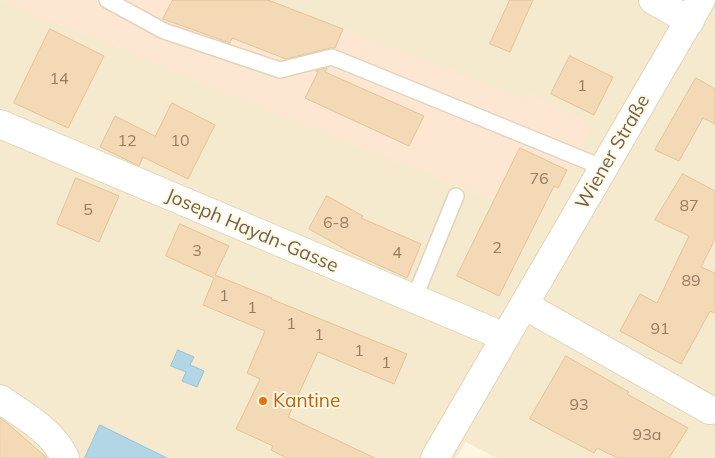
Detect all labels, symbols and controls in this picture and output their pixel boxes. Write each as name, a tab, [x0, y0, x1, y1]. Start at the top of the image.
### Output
house number: 14	[49, 69, 69, 89]
house number: 1	[577, 76, 587, 96]
street label: Wiener Straße	[571, 91, 655, 213]
house number: 12	[117, 131, 137, 151]
house number: 10	[170, 131, 190, 151]
house number: 76	[529, 169, 549, 189]
street label: Joseph Haydn-Gasse	[162, 184, 342, 278]
house number: 87	[679, 196, 699, 216]
house number: 5	[83, 200, 93, 220]
house number: 6-8	[323, 213, 349, 233]
house number: 2	[492, 238, 502, 258]
house number: 3	[192, 241, 202, 261]
house number: 4	[392, 243, 402, 263]
house number: 89	[681, 271, 701, 291]
house number: 1	[219, 286, 229, 306]
house number: 1	[247, 298, 257, 318]
house number: 1	[286, 314, 296, 334]
house number: 91	[650, 319, 670, 339]
house number: 1	[314, 325, 324, 345]
house number: 1	[354, 341, 364, 361]
house number: 1	[381, 353, 391, 373]
place label: Kantine	[273, 390, 340, 412]
marker: Kantine	[257, 395, 269, 407]
house number: 93	[569, 395, 589, 415]
house number: 93a	[633, 425, 661, 445]

